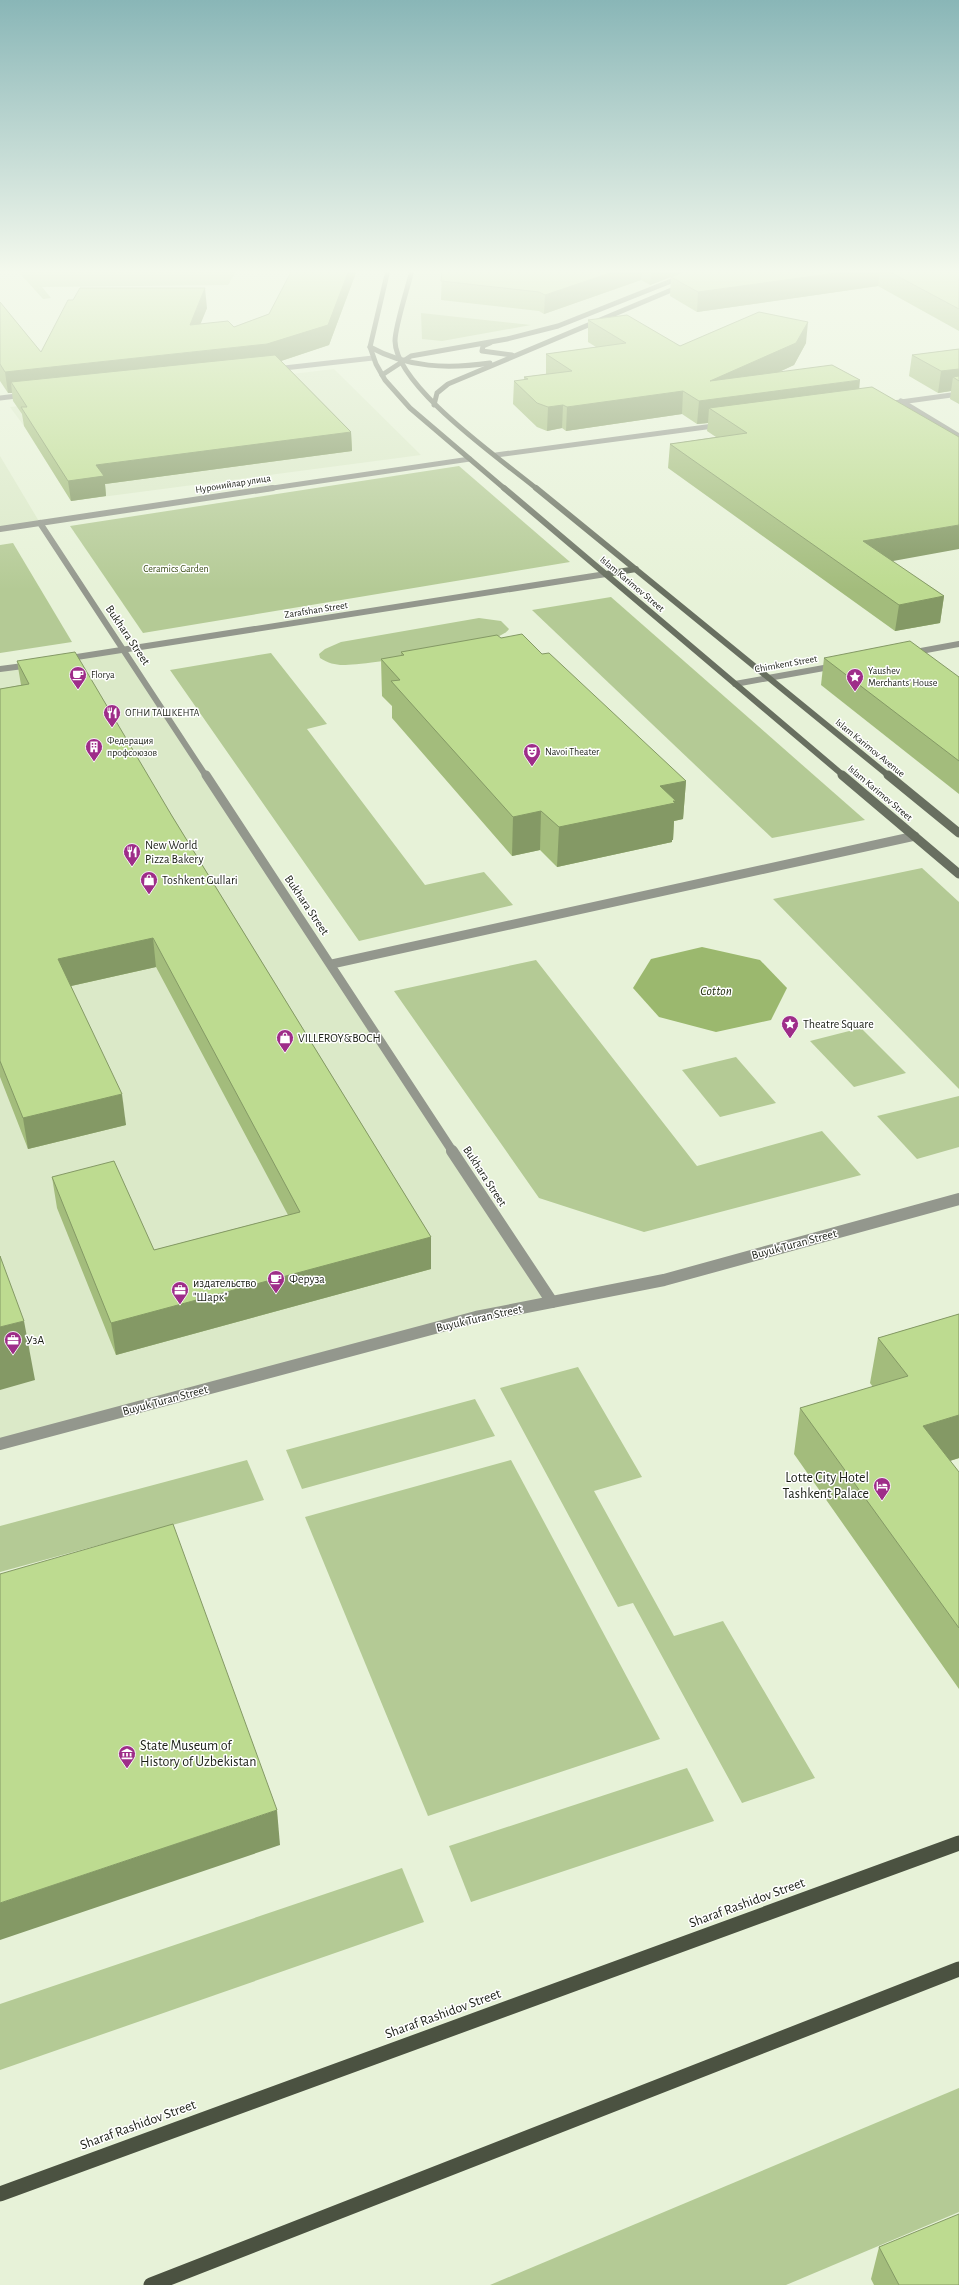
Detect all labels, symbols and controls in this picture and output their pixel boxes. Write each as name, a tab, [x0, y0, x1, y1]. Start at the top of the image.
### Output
street label: Нуронийлар улица	[194, 473, 272, 495]
street label: Islam Karimov Street	[598, 554, 667, 614]
park label: Ceramics Garden	[143, 564, 209, 574]
street label: Zarafshan Street	[283, 600, 349, 620]
street label: Bukhara Street	[104, 603, 152, 667]
street label: Chimkent Street	[754, 653, 819, 674]
cafe icon: Florya	[68, 665, 88, 690]
place label: Yaushev Merchants' House	[868, 666, 938, 688]
place icon: Yaushev Merchants' House	[845, 667, 865, 692]
place label: Florya	[91, 670, 115, 680]
restaurant icon: ОГНИ ТАШКЕНТА	[102, 703, 122, 728]
place label: ОГНИ ТАШКЕНТА	[125, 708, 200, 718]
street label: Islam Karimov Avenue	[833, 717, 907, 779]
place label: Федерация профсоюзов	[107, 736, 157, 758]
building icon: Федерация профсоюзов	[84, 737, 104, 762]
theatre icon: Navoi Theater	[522, 742, 542, 767]
place label: Navoi Theater	[545, 747, 600, 757]
street label: Islam Karimov Street	[846, 763, 915, 823]
place label: New World Pizza Bakery	[145, 839, 204, 866]
restaurant icon: New World Pizza Bakery	[122, 842, 142, 867]
shop icon: Toshkent Gullari	[139, 870, 159, 895]
street label: Bukhara Street	[283, 873, 331, 937]
place label: Toshkent Gullari	[162, 874, 238, 886]
water label: Cotton	[700, 985, 732, 998]
place icon: Theatre Square	[780, 1014, 800, 1039]
place label: Theatre Square	[803, 1018, 874, 1030]
shop icon: VILLEROY&BOCH	[275, 1028, 295, 1053]
place label: VILLEROY&BOCH	[298, 1032, 381, 1044]
street label: Bukhara Street	[461, 1144, 509, 1208]
street label: Buyuk Turan Street	[750, 1227, 838, 1262]
cafe icon: Феруза	[266, 1269, 286, 1294]
place label: Феруза	[289, 1273, 325, 1286]
place label: издательство "Шарк"	[193, 1277, 257, 1303]
office icon: издательство "Шарк"	[170, 1280, 190, 1305]
street label: Buyuk Turan Street	[435, 1302, 523, 1335]
office icon: УзА	[3, 1330, 23, 1355]
place label: УзА	[26, 1334, 44, 1346]
street label: Buyuk Turan Street	[121, 1383, 209, 1418]
place label: Lotte City Hotel Tashkent Palace	[782, 1471, 869, 1501]
hotel icon: Lotte City Hotel Tashkent Palace	[872, 1476, 892, 1501]
place label: State Museum of History of Uzbekistan	[140, 1739, 256, 1769]
museum icon: State Museum of History of Uzbekistan	[117, 1744, 137, 1769]
street label: Sharaf Rashidov Street	[687, 1875, 807, 1930]
street label: Sharaf Rashidov Street	[383, 1986, 503, 2041]
street label: Sharaf Rashidov Street	[78, 2097, 198, 2152]

